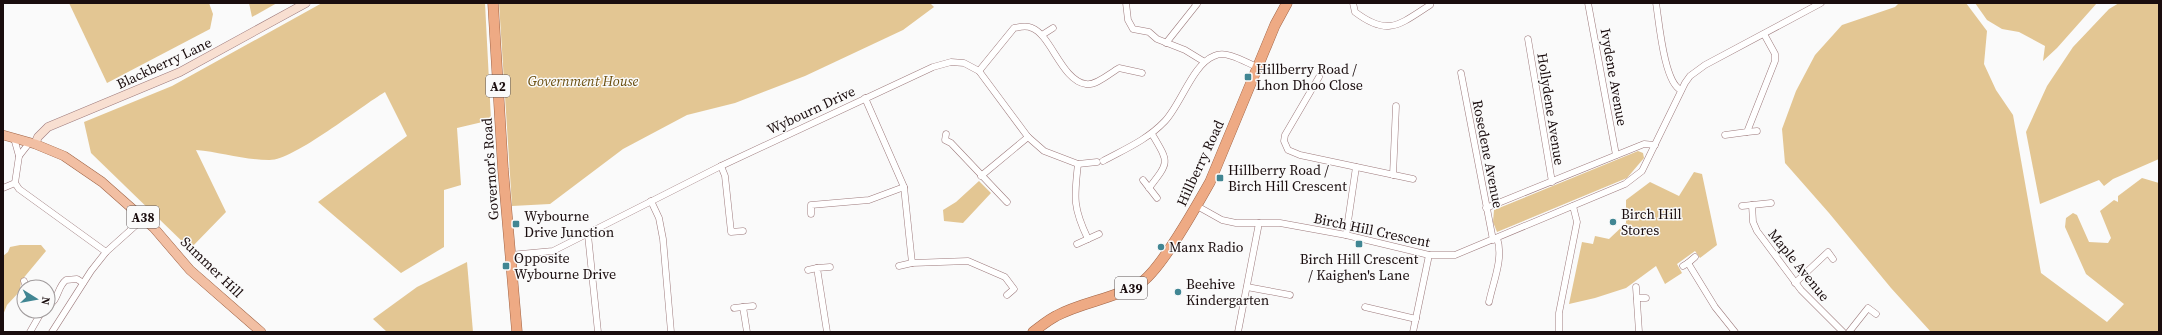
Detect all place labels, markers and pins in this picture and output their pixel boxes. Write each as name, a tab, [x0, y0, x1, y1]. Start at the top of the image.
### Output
place label: Hillberry Road / Lhon Dhoo Close	[1256, 59, 1363, 95]
marker: Hillberry Road / Lhon Dhoo Close	[1243, 72, 1253, 82]
place label: Hillberry Road / Birch Hill Crescent	[1228, 160, 1347, 196]
marker: Hillberry Road / Birch Hill Crescent	[1215, 173, 1225, 183]
place label: Birch Hill Stores	[1621, 204, 1682, 240]
place label: Wybourne Drive Junction	[524, 206, 615, 242]
marker: Birch Hill Stores	[1608, 217, 1618, 227]
marker: Wybourne Drive Junction	[511, 219, 521, 229]
place label: Manx Radio	[1169, 237, 1244, 257]
marker: Birch Hill Crescent / Kaighen's Lane	[1354, 239, 1364, 249]
marker: Manx Radio	[1156, 242, 1166, 252]
place label: Opposite Wybourne Drive	[514, 248, 616, 284]
place label: Birch Hill Crescent / Kaighen's Lane	[1300, 249, 1419, 285]
marker: Opposite Wybourne Drive	[501, 261, 511, 271]
place label: Beehive Kindergarten	[1186, 274, 1270, 310]
marker: Beehive Kindergarten	[1173, 287, 1183, 297]

